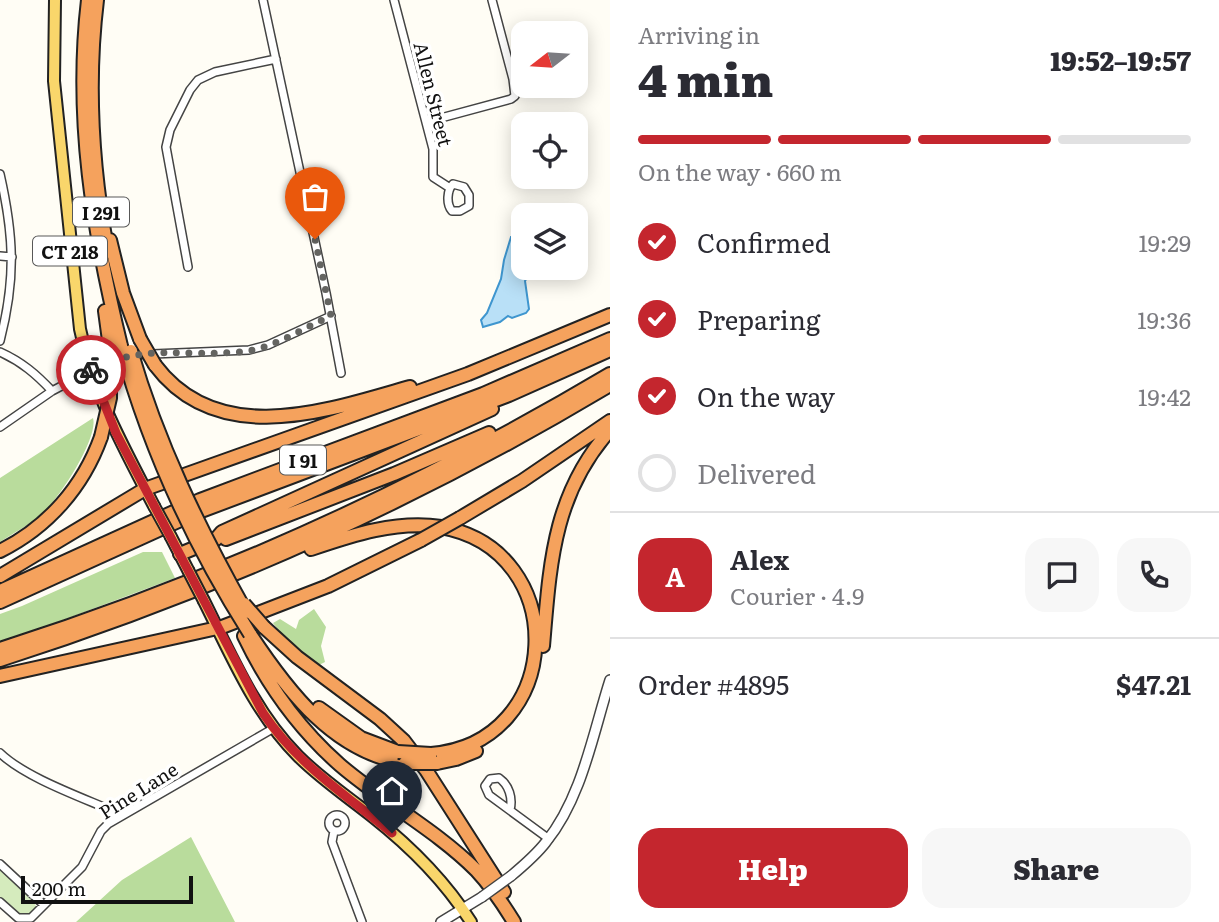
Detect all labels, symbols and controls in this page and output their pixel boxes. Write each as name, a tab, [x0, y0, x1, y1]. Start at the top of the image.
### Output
text: Arriving in	[638, 17, 760, 51]
north arrow	[511, 21, 588, 98]
map controls	[511, 21, 588, 280]
street label: Allen Street	[407, 39, 461, 150]
text: 19:52–19:57	[1050, 40, 1191, 79]
text: 4 min	[638, 43, 773, 111]
button: locate	[511, 112, 588, 189]
text: On the way · 660 m	[638, 154, 842, 188]
pin	[285, 167, 345, 239]
icon: bag	[296, 178, 334, 216]
road number: I 291	[73, 197, 129, 226]
button: layers	[511, 203, 588, 280]
text: Confirmed	[697, 222, 831, 261]
icon: check	[638, 223, 676, 261]
text: 19:29	[1138, 225, 1191, 259]
road number: CT 218	[33, 236, 107, 265]
text: Preparing	[697, 299, 820, 338]
icon: check	[638, 300, 676, 338]
text: 19:36	[1137, 302, 1191, 336]
courier	[56, 335, 126, 405]
icon: bike	[72, 351, 110, 389]
text: On the way	[697, 376, 835, 415]
icon: check	[638, 377, 676, 415]
text: 19:42	[1138, 379, 1191, 413]
road number: I 91	[280, 446, 326, 474]
text: Delivered	[697, 453, 816, 492]
button: chat	[1025, 538, 1099, 612]
button: phone	[1117, 538, 1191, 612]
text: Alex	[730, 539, 789, 578]
text: A	[665, 556, 685, 595]
text: Courier · 4.9	[730, 578, 864, 612]
text: Order #4895	[638, 664, 789, 703]
text: $47.21	[1116, 664, 1191, 703]
street label: Pine Lane	[93, 755, 183, 825]
pin	[362, 761, 422, 833]
icon: home	[373, 772, 411, 810]
button: Help	[638, 828, 908, 908]
button: Share	[922, 828, 1191, 908]
scale bar	[21, 873, 192, 905]
text: 200 m	[32, 874, 86, 902]

